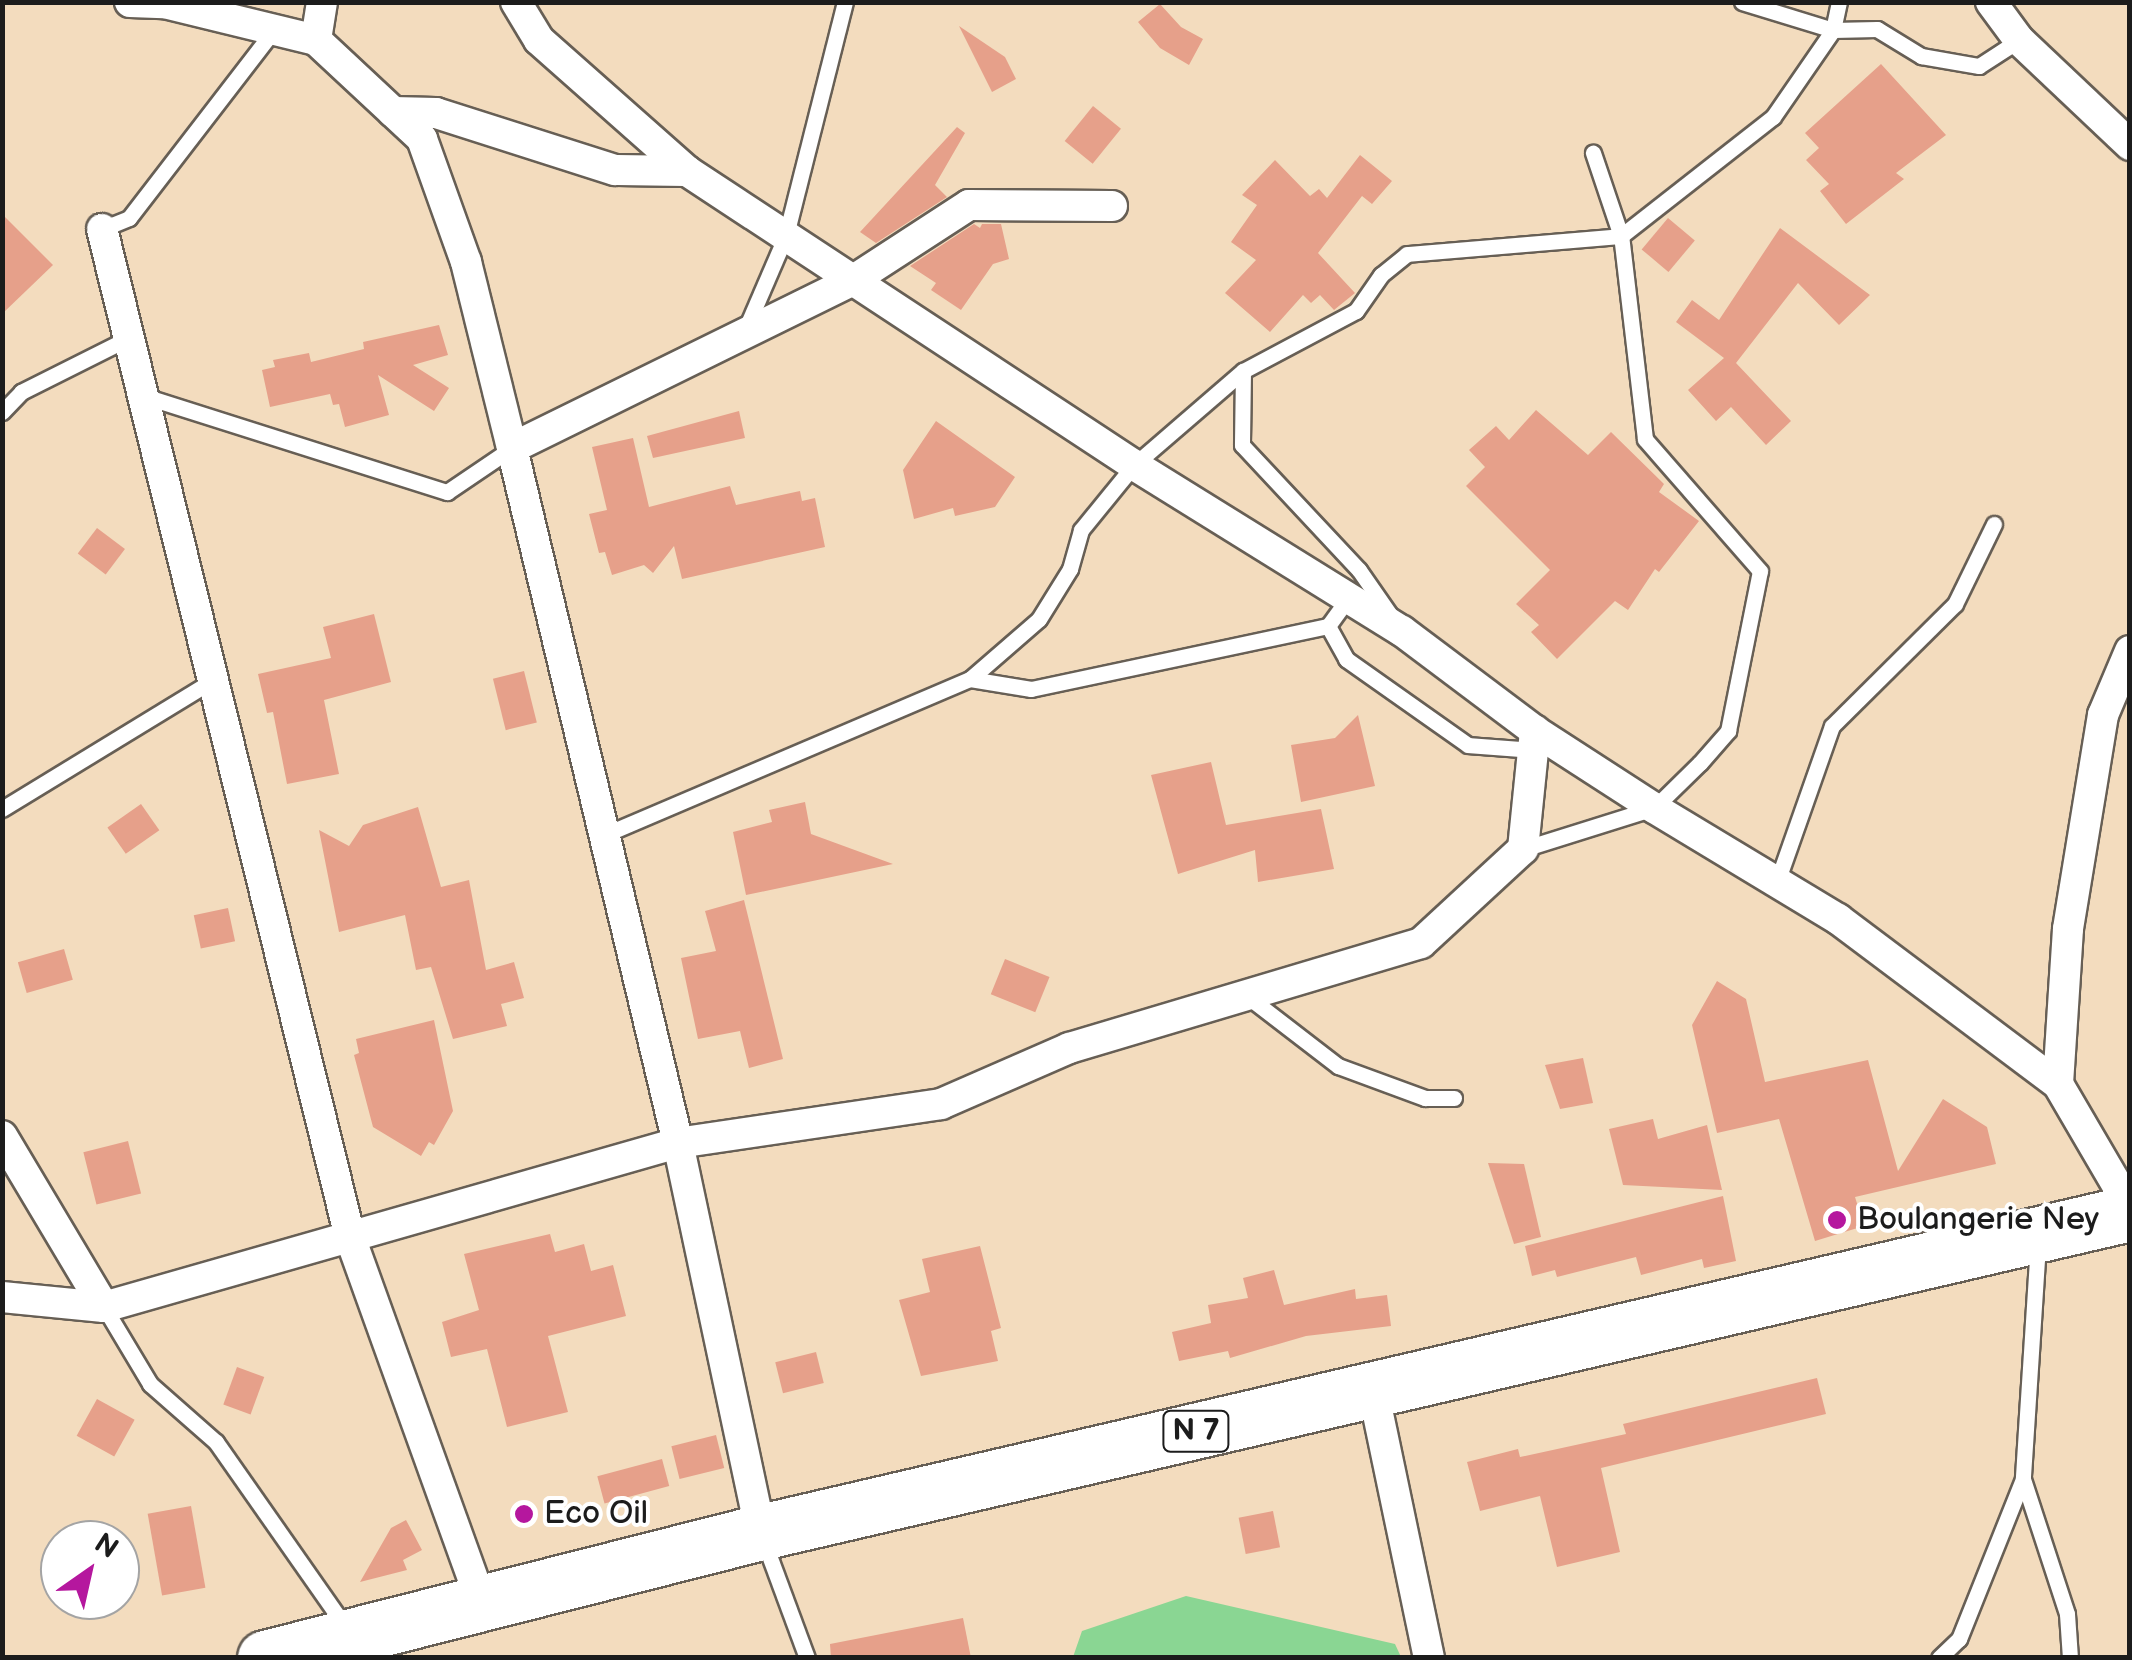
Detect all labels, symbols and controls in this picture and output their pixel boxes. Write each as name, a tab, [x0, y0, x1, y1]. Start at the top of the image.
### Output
place label: Boulangerie Ney	[1857, 1201, 2099, 1239]
marker: Boulangerie Ney	[1826, 1209, 1848, 1231]
road number: N 7	[1161, 1406, 1231, 1456]
place label: Eco Oil	[544, 1495, 648, 1533]
marker: Eco Oil	[513, 1503, 535, 1525]
north arrow	[40, 1520, 140, 1620]
text: N	[88, 1527, 124, 1566]

